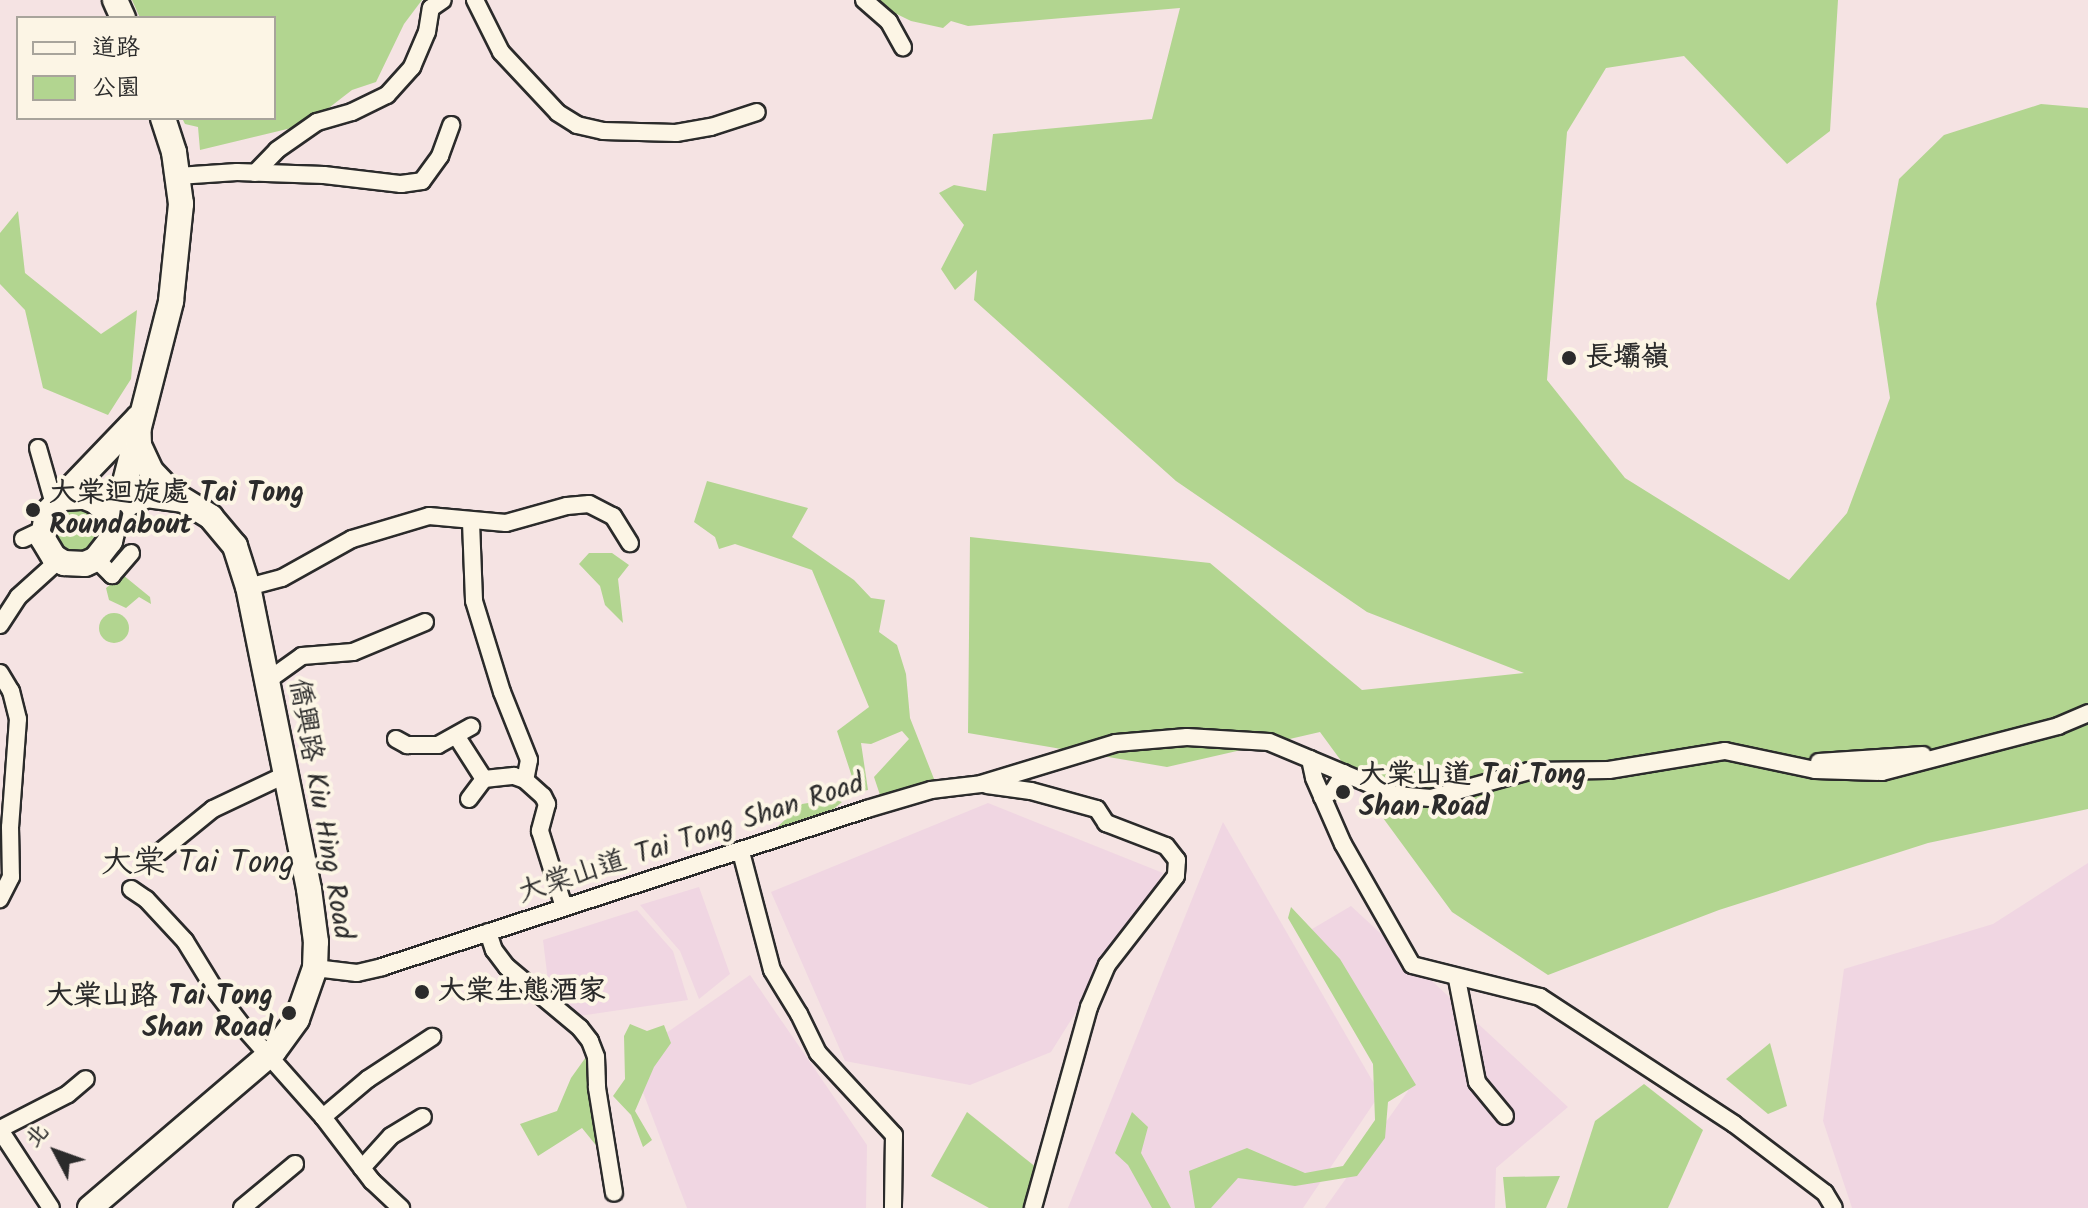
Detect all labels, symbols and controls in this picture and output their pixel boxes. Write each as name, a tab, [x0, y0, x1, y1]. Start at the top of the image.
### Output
legend	[16, 16, 276, 120]
text: 道路	[92, 29, 140, 68]
text: 公園	[92, 69, 140, 108]
place label: 長壩嶺	[1585, 341, 1669, 375]
marker: 長壩嶺	[1560, 349, 1578, 367]
place label: 大棠迴旋處 Tai Tong Roundabout	[49, 477, 304, 543]
marker: 大棠迴旋處 Tai Tong Roundabout	[24, 501, 42, 519]
street label: 僑興路 Kiu Hing Road	[281, 676, 359, 942]
place label: 大棠山道 Tai Tong Shan Road	[1359, 759, 1586, 825]
street label: 大棠山道 Tai Tong Shan Road	[514, 767, 868, 911]
marker: 大棠山道 Tai Tong Shan Road	[1334, 783, 1352, 801]
district label: 大棠 Tai Tong	[101, 845, 295, 883]
place label: 大棠生態酒家	[438, 975, 606, 1009]
place label: 大棠山路 Tai Tong Shan Road	[46, 980, 273, 1046]
marker: 大棠生態酒家	[413, 983, 431, 1001]
marker: 大棠山路 Tai Tong Shan Road	[280, 1004, 298, 1022]
north arrow	[16, 1112, 96, 1192]
text: 北	[17, 1116, 58, 1156]

